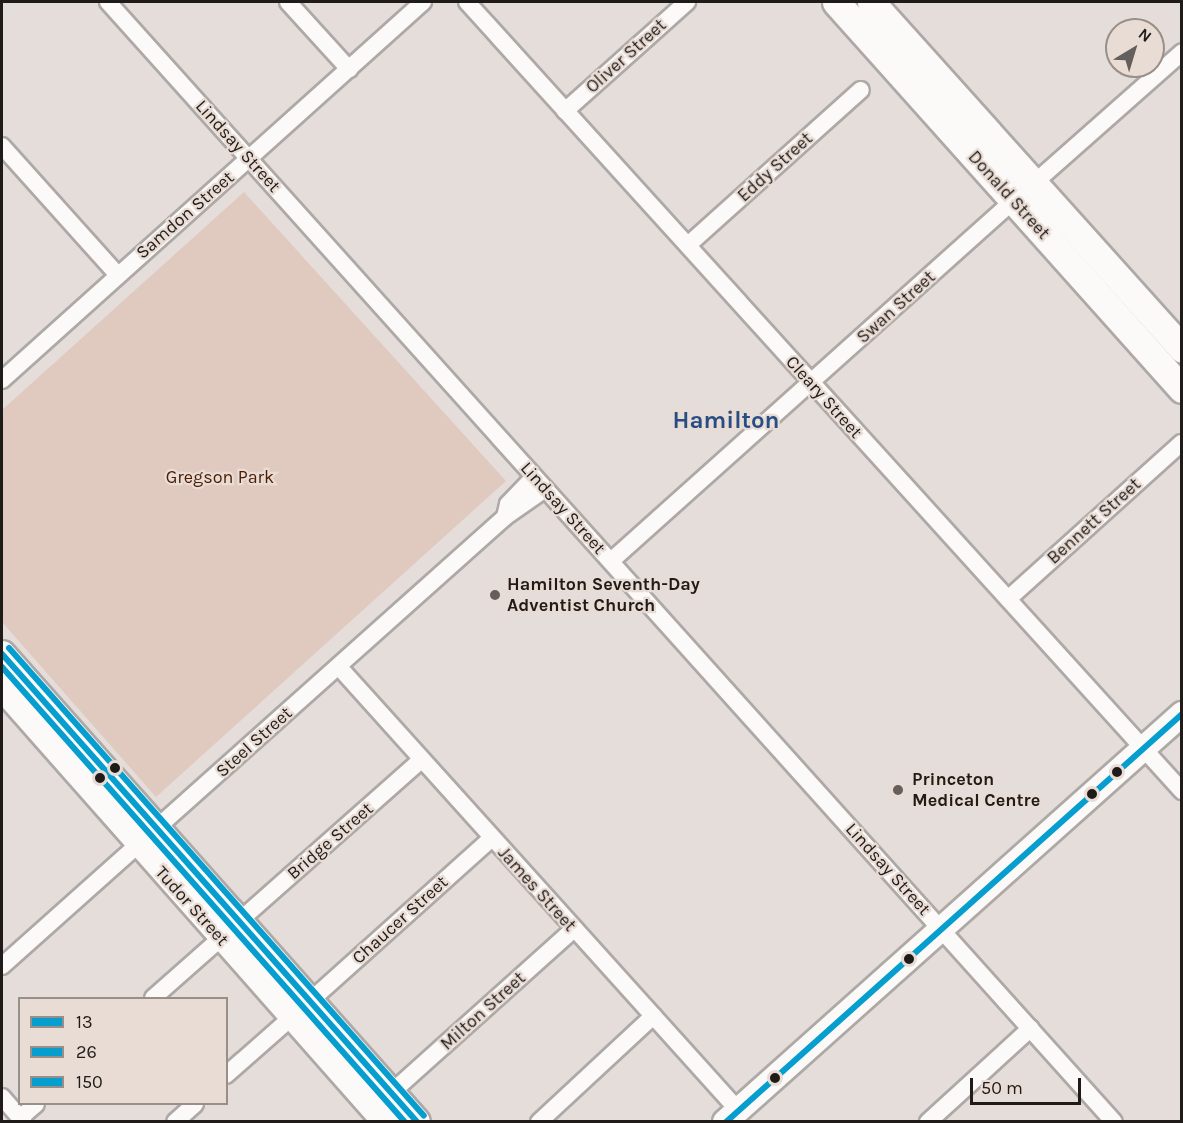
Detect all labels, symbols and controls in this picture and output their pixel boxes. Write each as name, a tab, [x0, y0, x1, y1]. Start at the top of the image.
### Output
street label: Oliver Street	[581, 14, 671, 98]
north arrow	[1105, 18, 1165, 78]
text: N	[1135, 24, 1156, 46]
street label: Lindsay Street	[191, 95, 285, 197]
street label: Eddy Street	[733, 128, 817, 206]
street label: Donald Street	[964, 146, 1054, 244]
street label: Samdon Street	[132, 167, 238, 263]
street label: Swan Street	[852, 266, 940, 348]
street label: Cleary Street	[781, 351, 867, 443]
district label: Hamilton	[673, 407, 779, 435]
street label: Lindsay Street	[516, 457, 610, 559]
park label: Gregson Park	[166, 466, 274, 488]
street label: Bennett Street	[1043, 473, 1145, 569]
place label: Hamilton Seventh-Day Adventist Church	[507, 574, 700, 616]
marker: Hamilton Seventh-Day Adventist Church	[488, 588, 502, 602]
street label: Steel Street	[212, 702, 296, 782]
unlabelled marker	[109, 762, 121, 774]
unlabelled marker	[1111, 766, 1123, 778]
place label: Princeton Medical Centre	[912, 769, 1040, 812]
unlabelled marker	[94, 772, 106, 784]
marker: Princeton Medical Centre	[889, 781, 907, 799]
unlabelled marker	[1086, 788, 1098, 800]
street label: Bridge Street	[283, 798, 377, 884]
street label: Lindsay Street	[841, 818, 935, 920]
street label: James Street	[493, 842, 581, 936]
street label: Tudor Street	[151, 862, 233, 950]
street label: Chaucer Street	[348, 871, 452, 969]
unlabelled marker	[903, 953, 915, 965]
street label: Milton Street	[436, 967, 530, 1055]
legend	[18, 997, 228, 1105]
text: 13	[76, 1011, 93, 1033]
text: 26	[76, 1041, 97, 1063]
scale bar	[973, 1066, 1084, 1104]
text: 150	[76, 1071, 103, 1093]
unlabelled marker	[769, 1072, 781, 1084]
text: 50 m	[981, 1077, 1023, 1099]

